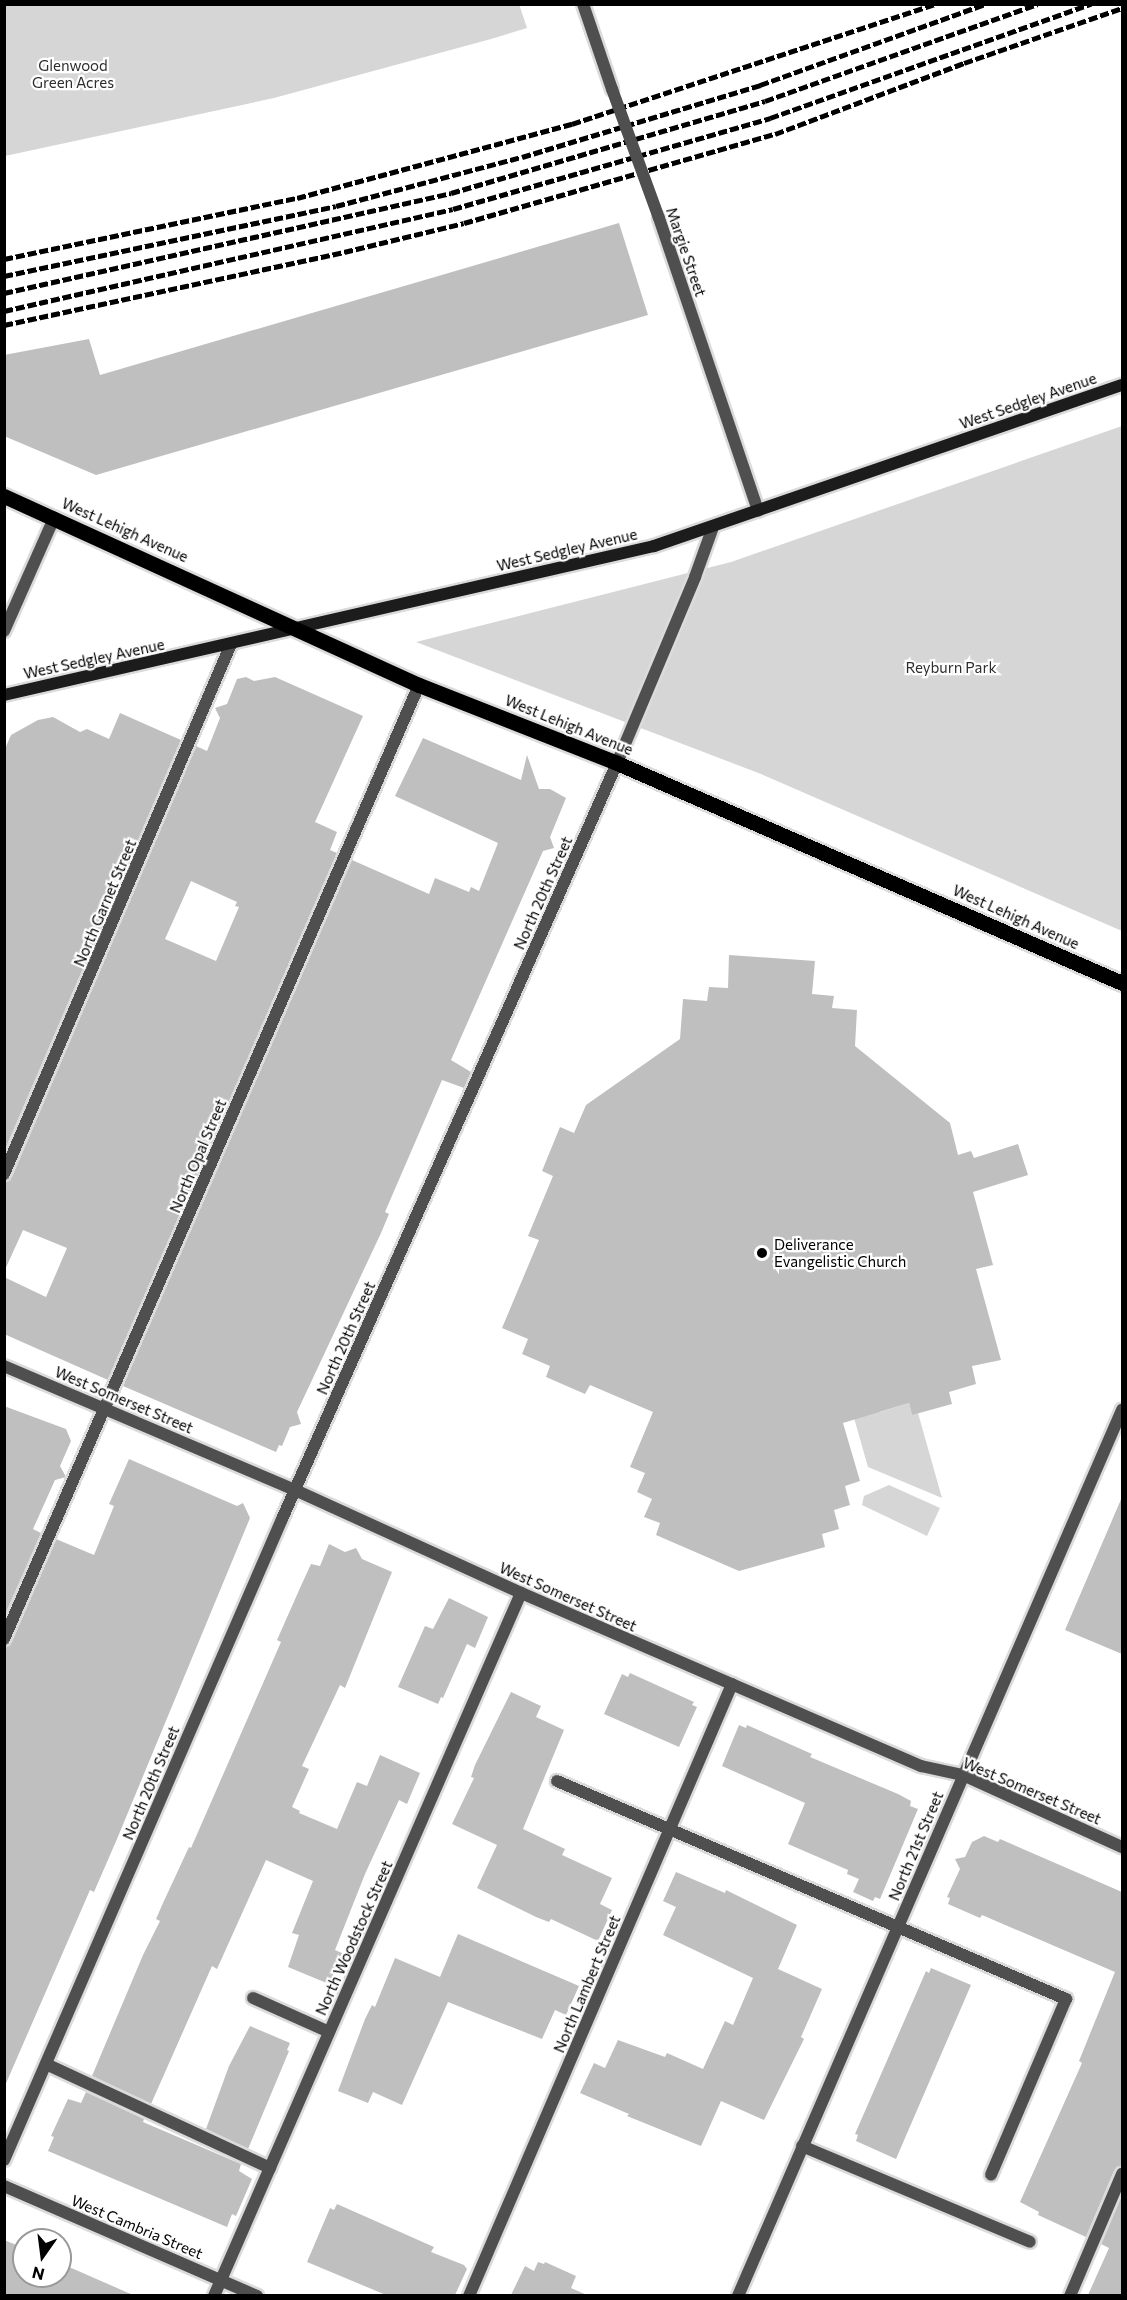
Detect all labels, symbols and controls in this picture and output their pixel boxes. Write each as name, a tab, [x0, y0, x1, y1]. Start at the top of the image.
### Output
park label: Glenwood Green Acres	[32, 56, 114, 91]
street label: Margie Street	[662, 205, 710, 299]
street label: West Sedgley Avenue	[957, 369, 1099, 433]
street label: West Lehigh Avenue	[59, 494, 191, 566]
street label: West Sedgley Avenue	[495, 525, 639, 575]
street label: West Sedgley Avenue	[22, 635, 166, 683]
park label: Reyburn Park	[905, 659, 997, 677]
street label: West Lehigh Avenue	[502, 691, 636, 759]
street label: North 20th Street	[510, 834, 576, 952]
street label: North Garnet Street	[70, 837, 140, 969]
street label: West Lehigh Avenue	[950, 881, 1082, 953]
street label: North Opal Street	[166, 1096, 230, 1216]
place label: Deliverance Evangelistic Church	[774, 1235, 906, 1270]
marker: Deliverance Evangelistic Church	[755, 1246, 769, 1260]
street label: North 20th Street	[313, 1279, 379, 1397]
street label: West Somerset Street	[52, 1363, 196, 1437]
street label: West Somerset Street	[497, 1559, 639, 1635]
street label: North 20th Street	[119, 1723, 183, 1843]
street label: West Somerset Street	[960, 1754, 1104, 1828]
street label: North 21st Street	[885, 1789, 947, 1903]
street label: North Woodstock Street	[312, 1858, 396, 2018]
street label: North Lambert Street	[550, 1913, 624, 2055]
street label: West Cambria Street	[69, 2191, 205, 2263]
north arrow	[12, 2228, 72, 2288]
text: N	[30, 2263, 46, 2285]

